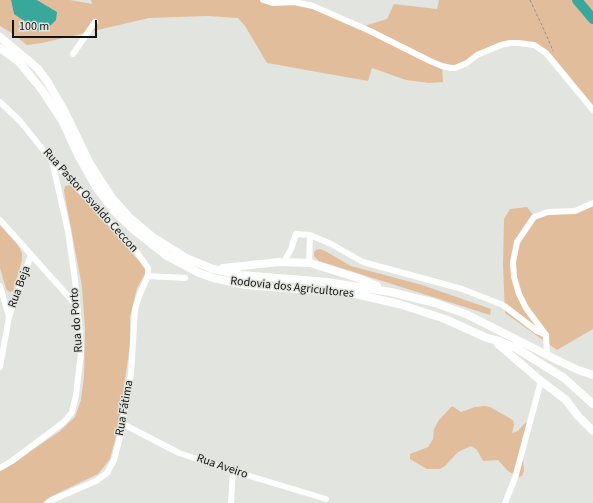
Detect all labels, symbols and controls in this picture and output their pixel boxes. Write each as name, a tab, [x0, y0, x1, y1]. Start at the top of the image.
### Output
scale bar	[14, 12, 99, 38]
text: 100 m	[19, 18, 49, 35]
street label: Rua Pastor Osvaldo Ceccon	[39, 146, 141, 256]
street label: Rua Beja	[6, 264, 34, 310]
street label: Rodovia dos Agricultores	[230, 274, 354, 302]
street label: Rua do Porto	[68, 287, 86, 353]
street label: Rua Fátima	[113, 379, 137, 437]
street label: Rua Aveiro	[194, 452, 250, 482]

